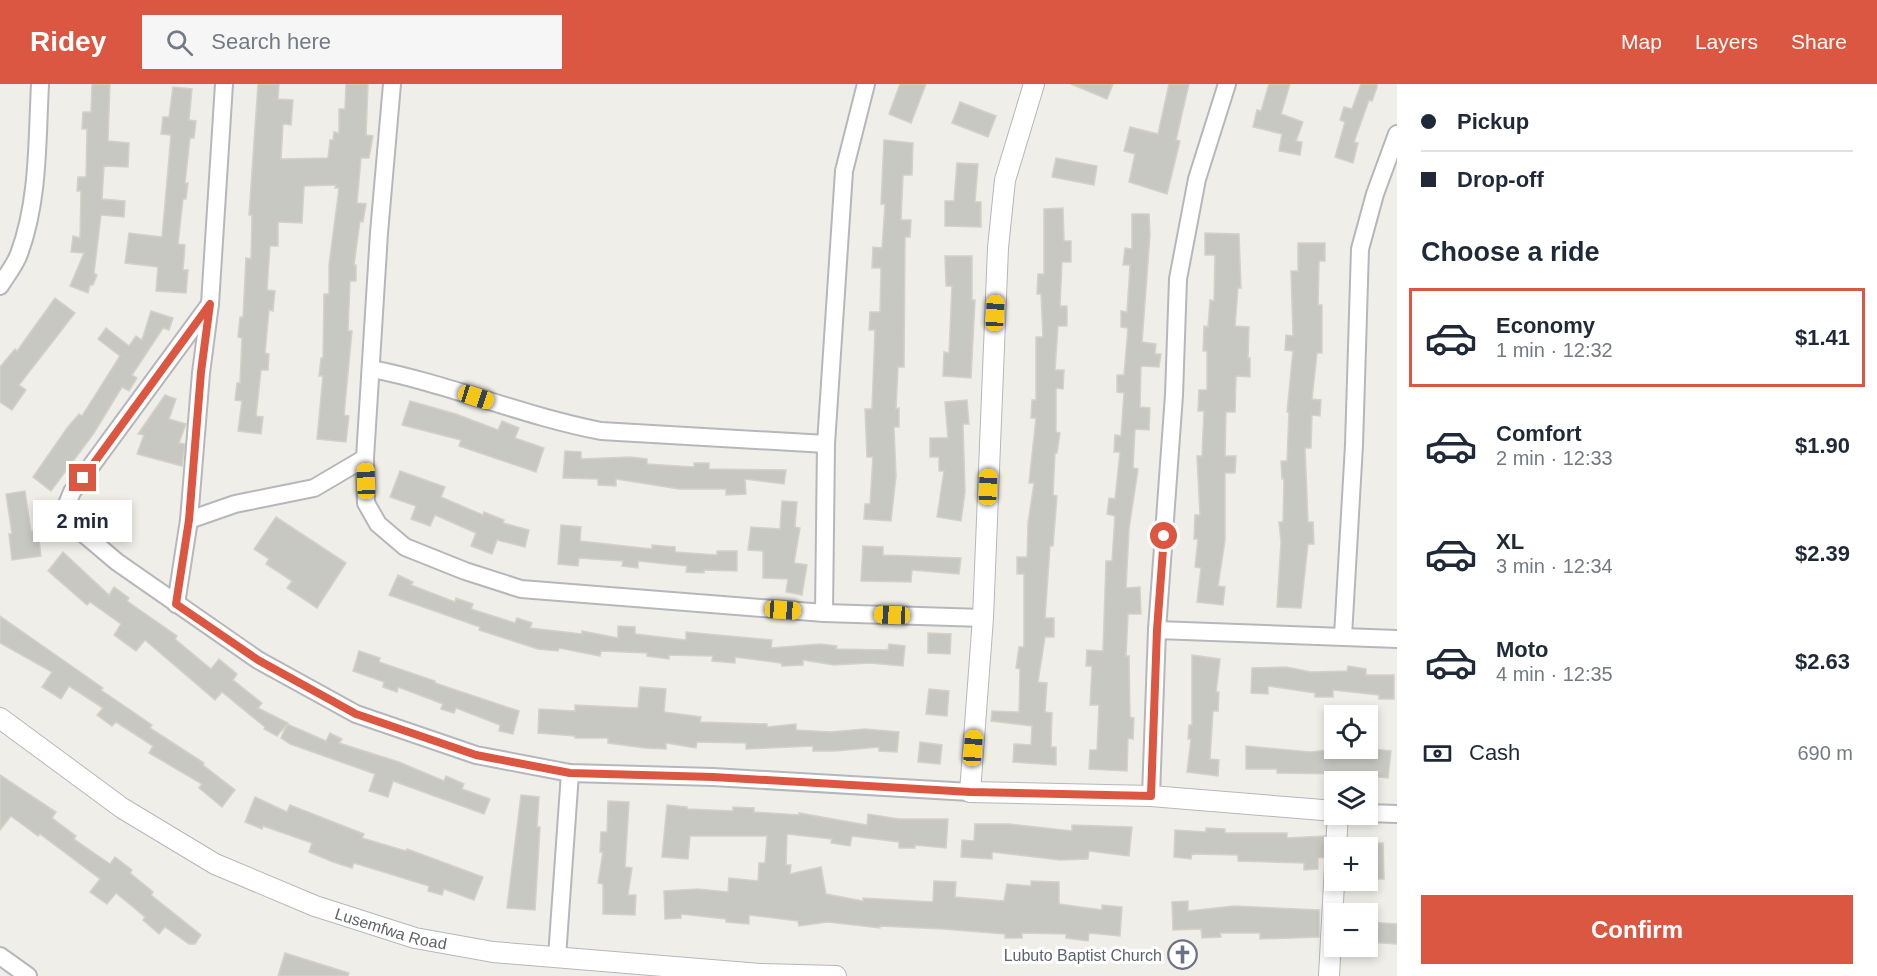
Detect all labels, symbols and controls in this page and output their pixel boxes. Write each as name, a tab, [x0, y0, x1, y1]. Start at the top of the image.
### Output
search box	[142, 15, 562, 69]
text: Ridey	[30, 26, 106, 57]
icon: search	[163, 26, 196, 59]
text: Search here	[211, 29, 331, 54]
text: Map	[1621, 30, 1662, 53]
text: Layers	[1695, 30, 1758, 53]
text: Share	[1791, 30, 1847, 53]
text: Pickup	[1457, 109, 1529, 134]
text: Drop-off	[1457, 167, 1544, 192]
text: Choose a ride	[1421, 237, 1600, 267]
car	[985, 295, 1005, 331]
icon: car	[1424, 311, 1478, 365]
text: Economy	[1496, 313, 1595, 338]
text: $1.41	[1795, 325, 1850, 350]
text: 1 min · 12:32	[1496, 339, 1613, 361]
car	[456, 383, 496, 411]
icon: car	[1424, 419, 1478, 473]
text: Comfort	[1496, 421, 1582, 446]
text: $1.90	[1795, 433, 1850, 458]
text: 2 min · 12:33	[1496, 447, 1613, 469]
car	[356, 463, 376, 499]
route end	[69, 464, 96, 491]
car	[978, 469, 998, 505]
callout: 2 min	[34, 499, 132, 541]
text: 2 min	[56, 510, 109, 532]
route start	[1150, 522, 1177, 549]
icon: car	[1424, 527, 1478, 581]
text: XL	[1496, 529, 1524, 554]
text: $2.39	[1795, 541, 1850, 566]
text: 3 min · 12:34	[1496, 555, 1613, 577]
car	[764, 600, 802, 620]
car	[874, 605, 910, 625]
icon: car	[1424, 635, 1478, 689]
text: Moto	[1496, 637, 1549, 662]
text: $2.63	[1795, 649, 1850, 674]
text: 4 min · 12:35	[1496, 663, 1613, 685]
map controls	[1324, 705, 1378, 957]
button: locate	[1324, 705, 1378, 759]
car	[963, 729, 983, 767]
icon: cash	[1421, 737, 1454, 770]
text: Cash	[1469, 740, 1520, 765]
text: 690 m	[1797, 742, 1853, 764]
button: layers	[1324, 771, 1378, 825]
button: +	[1324, 837, 1378, 891]
button: Confirm	[1421, 895, 1853, 964]
button: −	[1324, 903, 1378, 957]
street label: Lusemfwa Road	[333, 904, 448, 952]
church icon: Lubuto Baptist Church	[1167, 939, 1199, 971]
place label: Lubuto Baptist Church	[1004, 947, 1162, 964]

